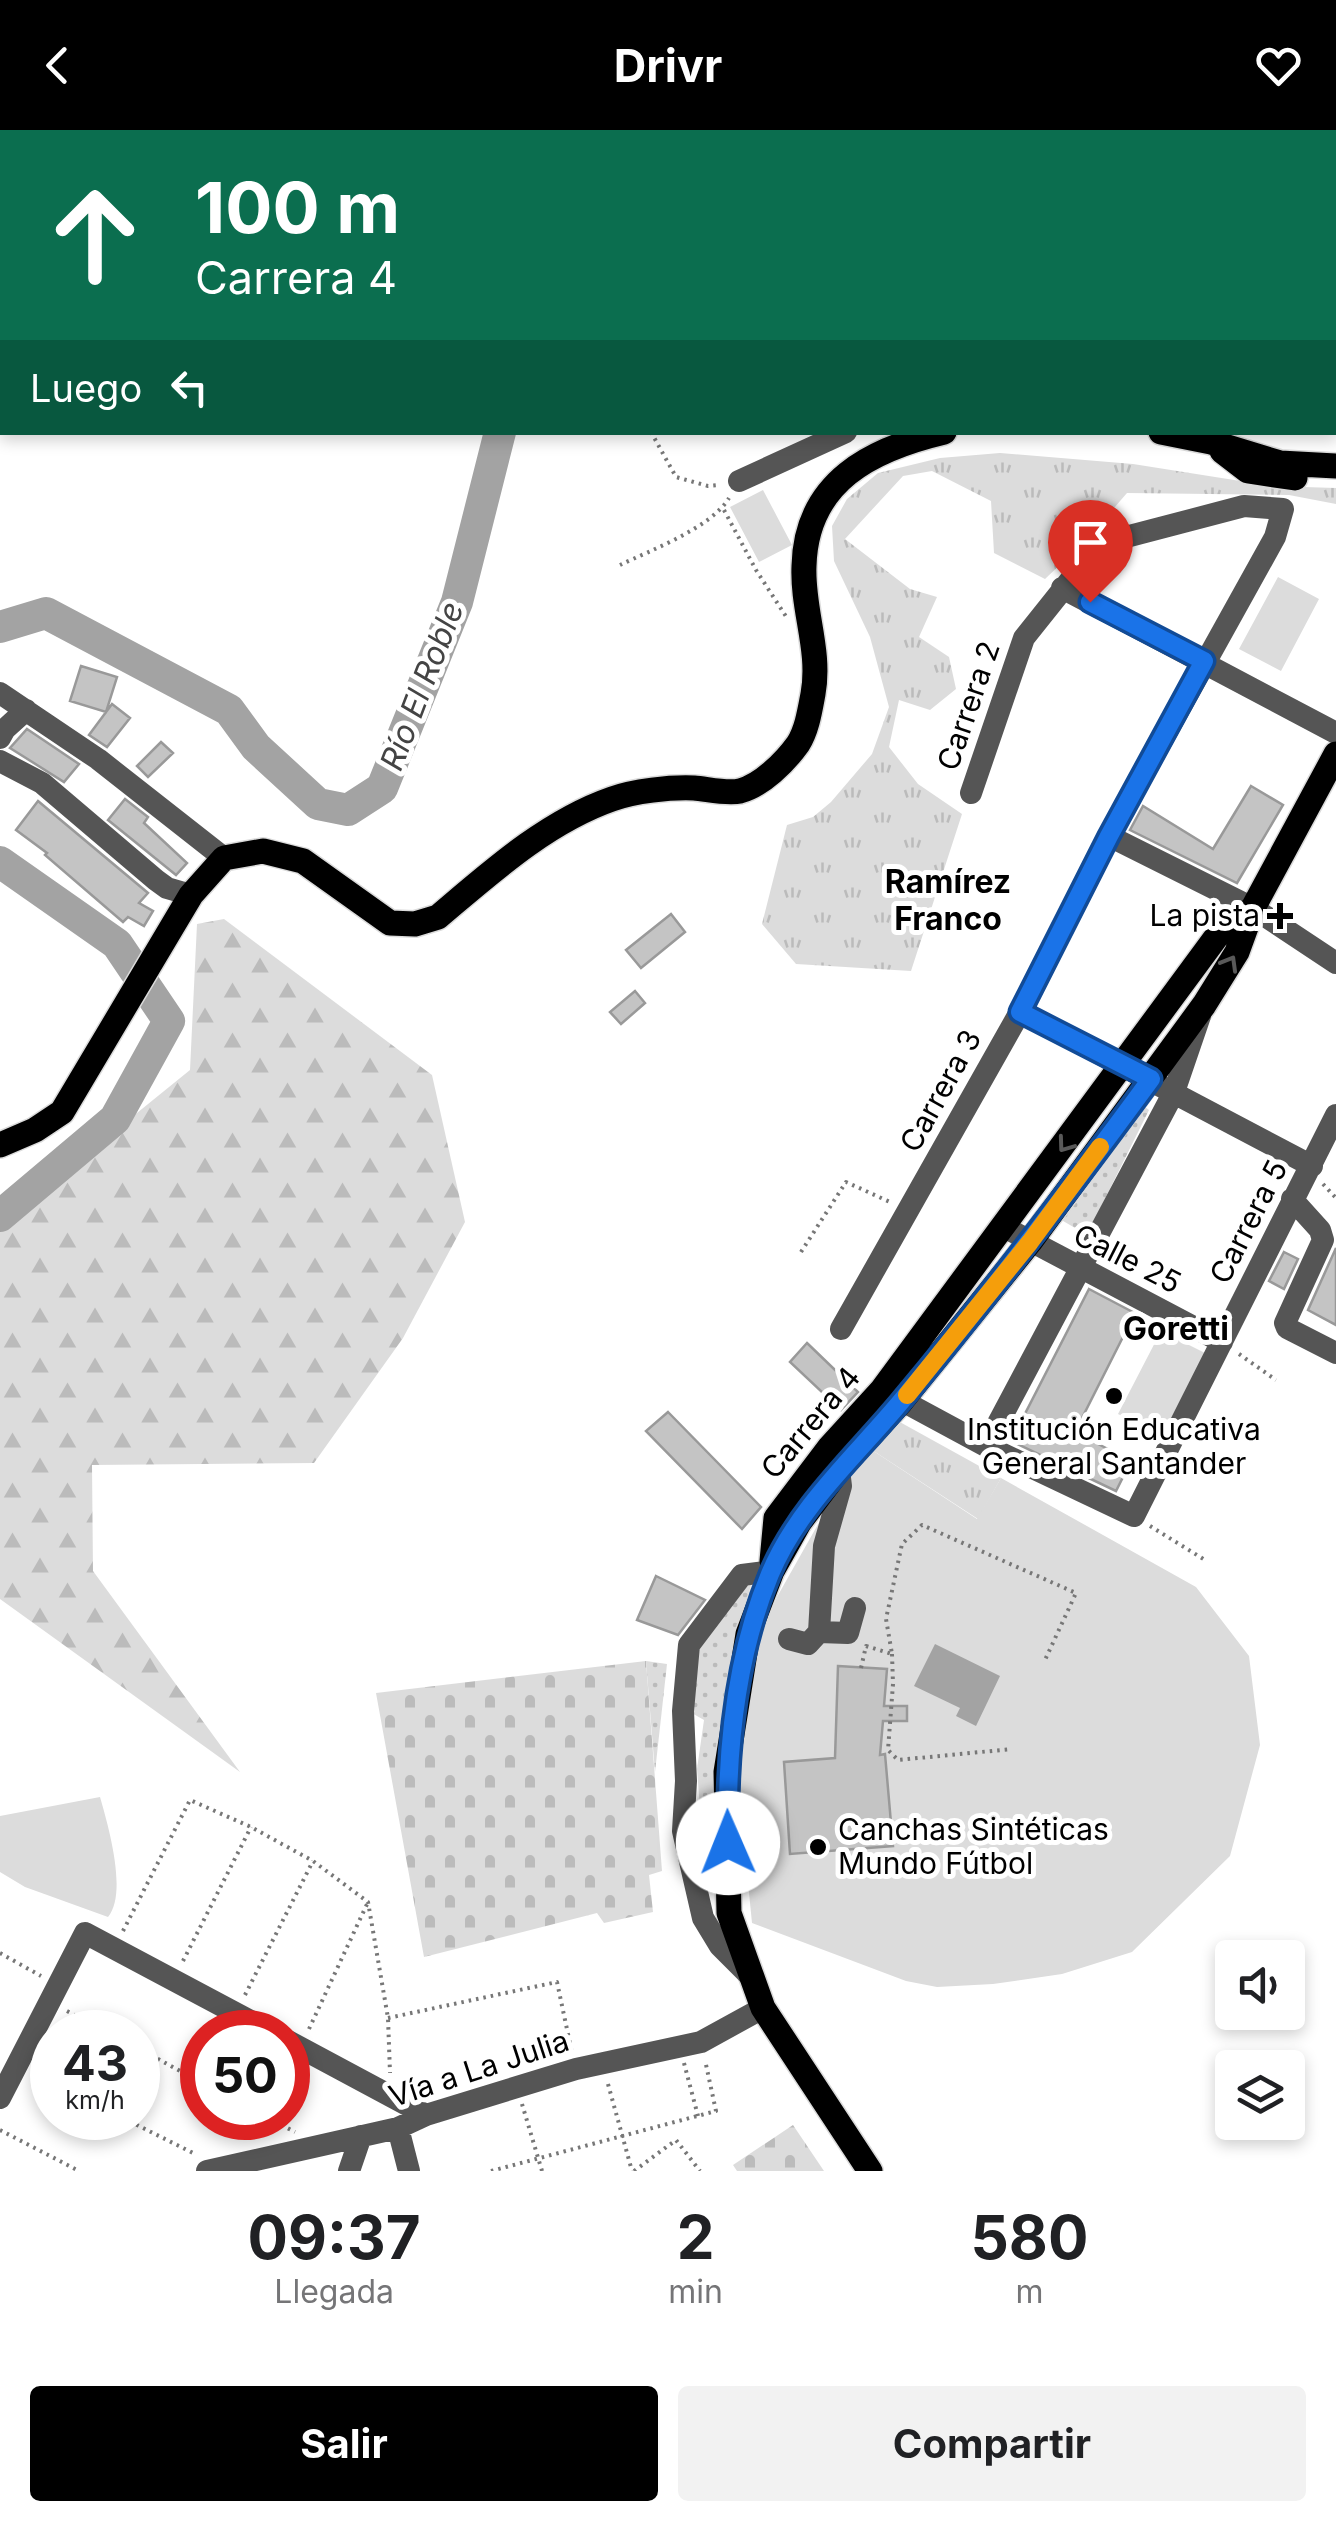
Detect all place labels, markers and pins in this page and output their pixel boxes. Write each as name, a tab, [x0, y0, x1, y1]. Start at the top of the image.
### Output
pin	[1048, 500, 1133, 603]
place label: La pista	[1149, 897, 1260, 933]
marker: La pista	[1269, 905, 1291, 927]
marker: Institución Educativa General Santander	[1103, 1385, 1125, 1407]
place label: Institución Educativa General Santander	[967, 1411, 1261, 1481]
place label: Canchas Sintéticas Mundo Fútbol	[838, 1811, 1109, 1881]
marker: Canchas Sintéticas Mundo Fútbol	[807, 1836, 829, 1858]

